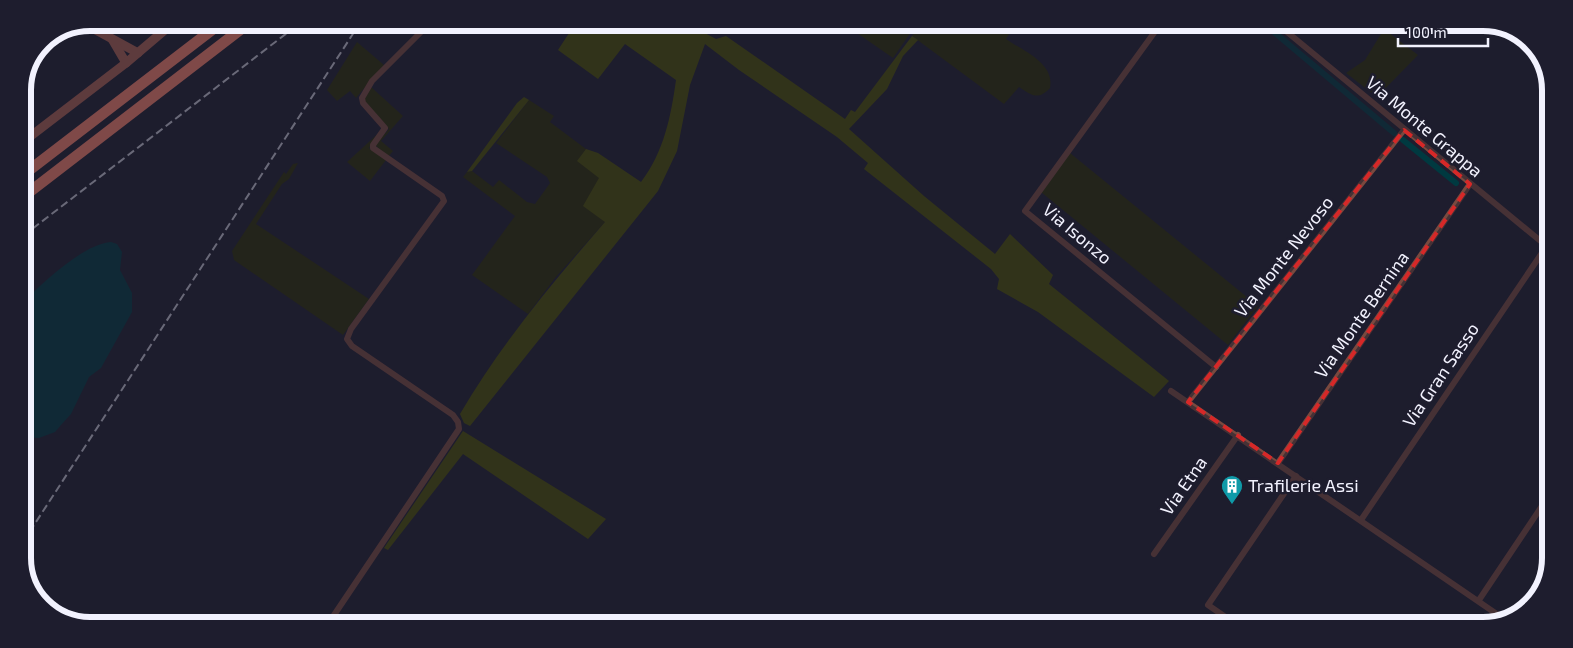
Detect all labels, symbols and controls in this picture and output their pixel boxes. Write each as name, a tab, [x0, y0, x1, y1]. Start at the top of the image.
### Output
scale bar	[1398, 15, 1488, 47]
text: 100 m	[1406, 23, 1447, 41]
street label: Via Monte Grappa	[1362, 71, 1487, 181]
street label: Via Monte Nevoso	[1229, 191, 1337, 321]
street label: Via Isonzo	[1039, 198, 1117, 268]
street label: Via Monte Bernina	[1309, 247, 1413, 382]
street label: Via Gran Sasso	[1397, 318, 1483, 431]
street label: Via Etna	[1155, 452, 1211, 519]
building icon: Trafilerie Assi	[1220, 474, 1244, 505]
place label: Trafilerie Assi	[1248, 474, 1359, 496]

